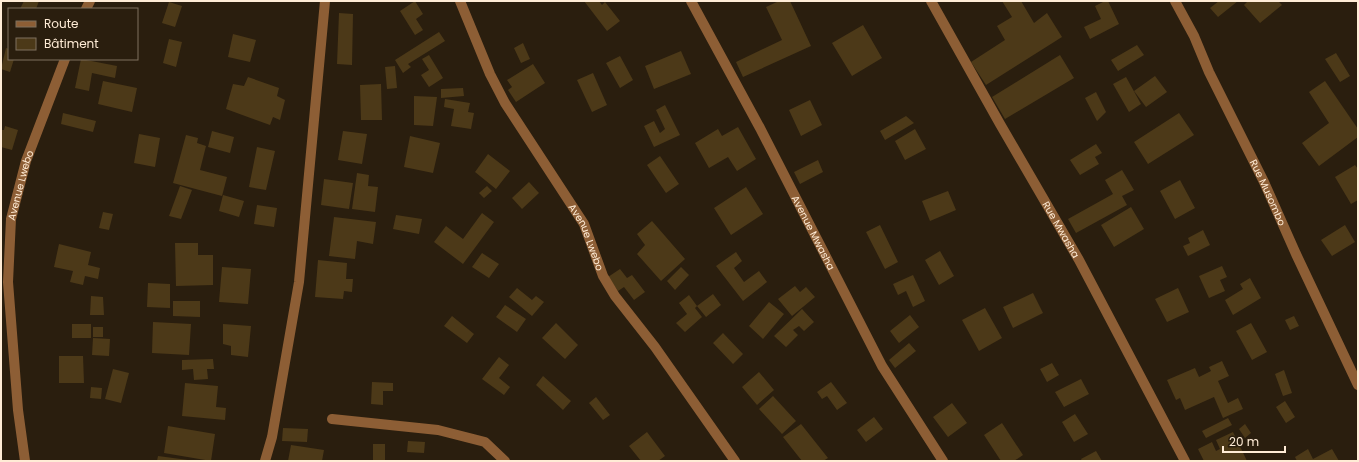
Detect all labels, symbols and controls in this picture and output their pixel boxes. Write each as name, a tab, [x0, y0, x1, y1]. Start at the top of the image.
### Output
legend	[8, 8, 138, 60]
text: Route	[44, 15, 78, 32]
text: Bâtiment	[44, 35, 99, 52]
street label: Avenue Lwebo	[3, 148, 37, 222]
street label: Rue Musombo	[1246, 157, 1290, 228]
street label: Avenue Mwasha	[788, 193, 839, 273]
street label: Rue Mwasha	[1039, 198, 1084, 261]
street label: Avenue Lwebo	[565, 201, 608, 273]
scale bar	[1223, 428, 1285, 454]
text: 20 m	[1229, 433, 1259, 450]

